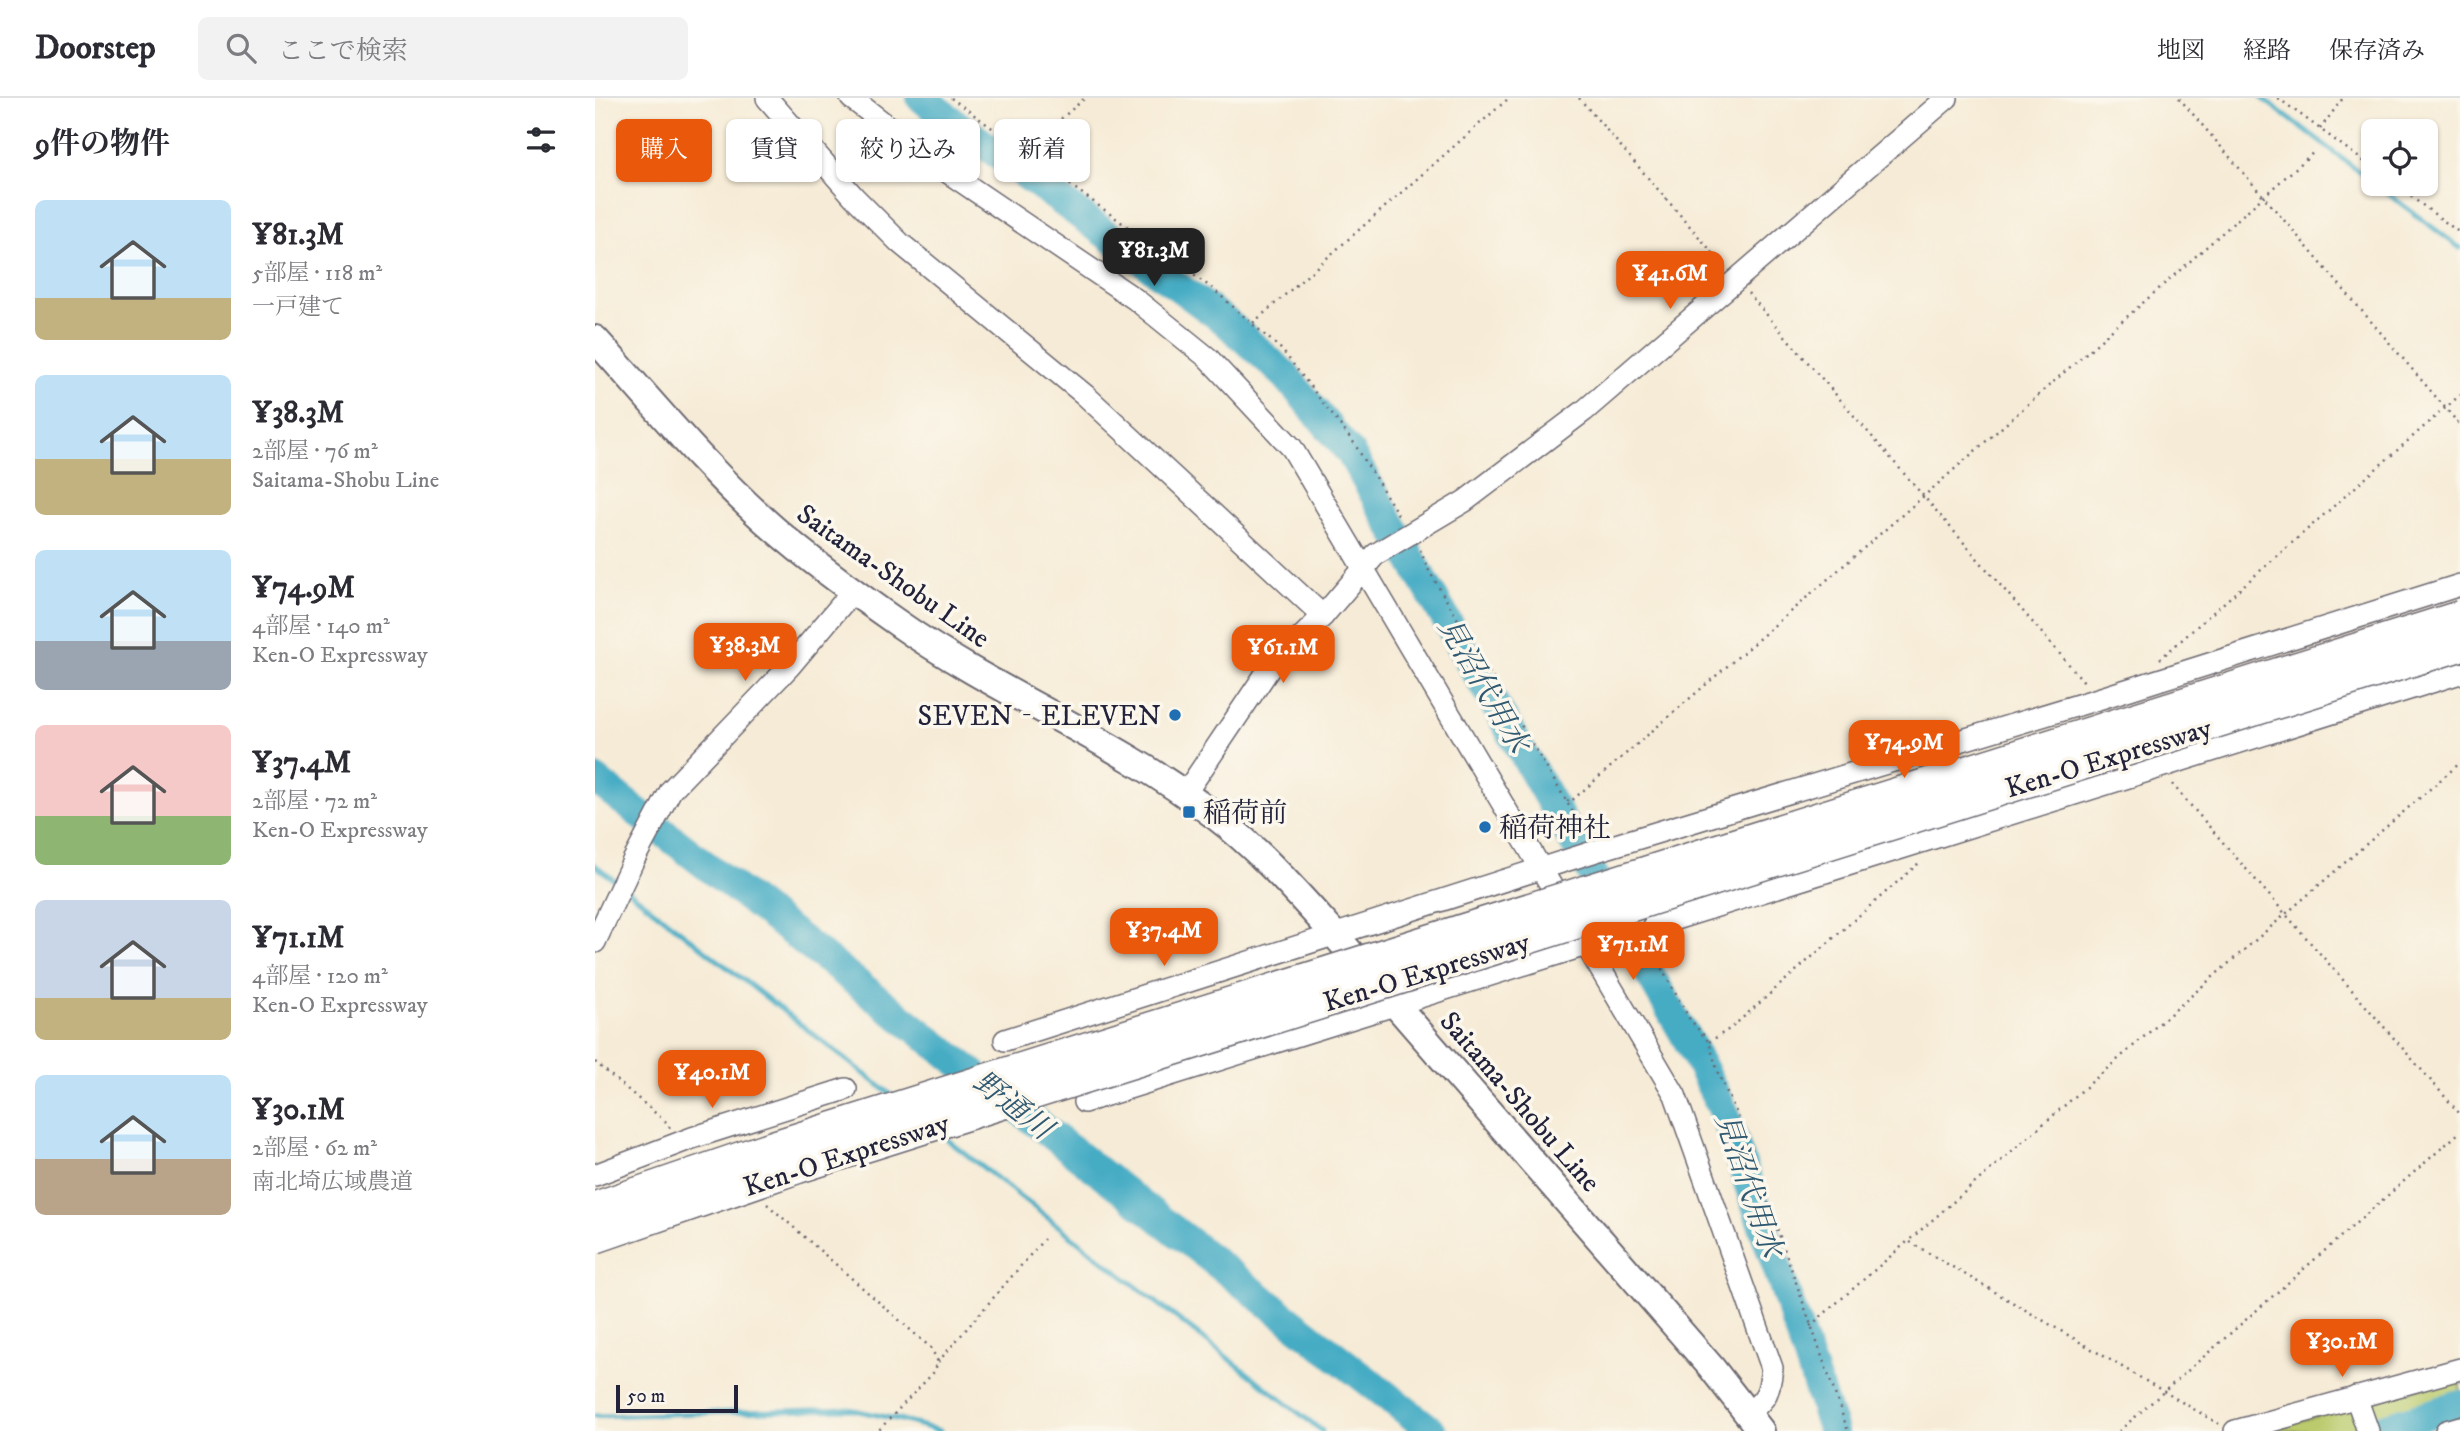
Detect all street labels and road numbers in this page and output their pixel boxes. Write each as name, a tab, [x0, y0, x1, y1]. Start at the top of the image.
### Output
street label: Saitama-Shobu Line	[790, 497, 997, 656]
street label: Ken-O Expressway	[2001, 710, 2217, 806]
street label: Ken-O Expressway	[1319, 924, 1535, 1020]
street label: Saitama-Shobu Line	[1432, 1005, 1608, 1199]
street label: Ken-O Expressway	[739, 1106, 954, 1205]

